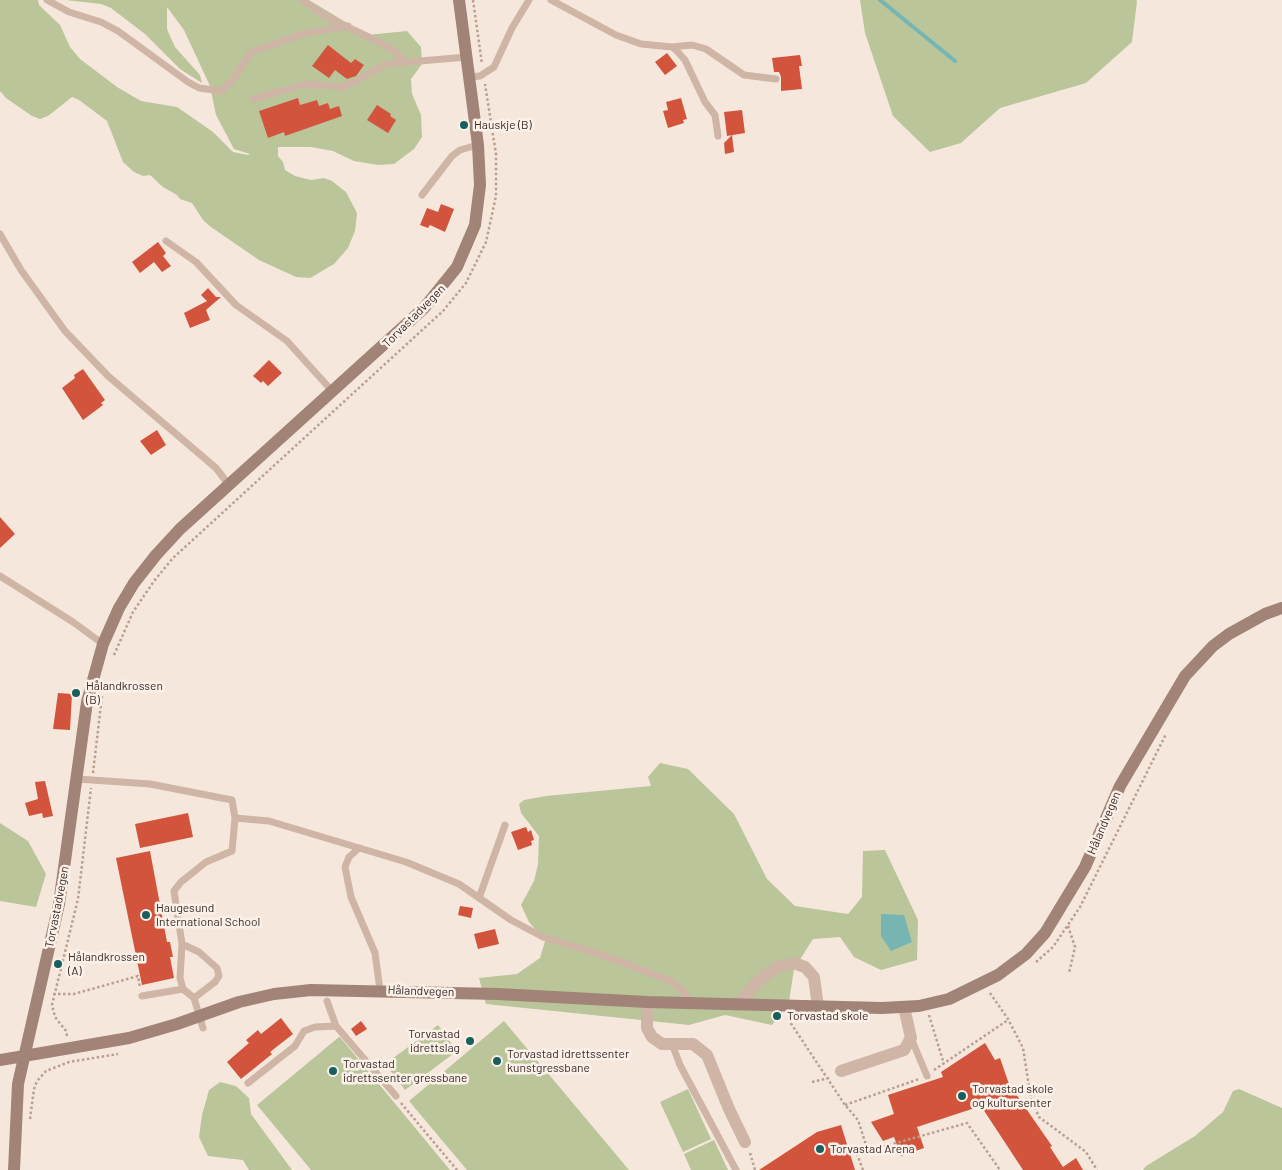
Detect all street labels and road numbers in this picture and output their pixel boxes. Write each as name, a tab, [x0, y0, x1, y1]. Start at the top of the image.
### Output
street label: Torvastadvegen	[380, 282, 448, 350]
street label: Hålandvegen	[1084, 789, 1124, 857]
street label: Torvastadvegen	[42, 865, 72, 949]
street label: Hålandvegen	[387, 983, 455, 999]

